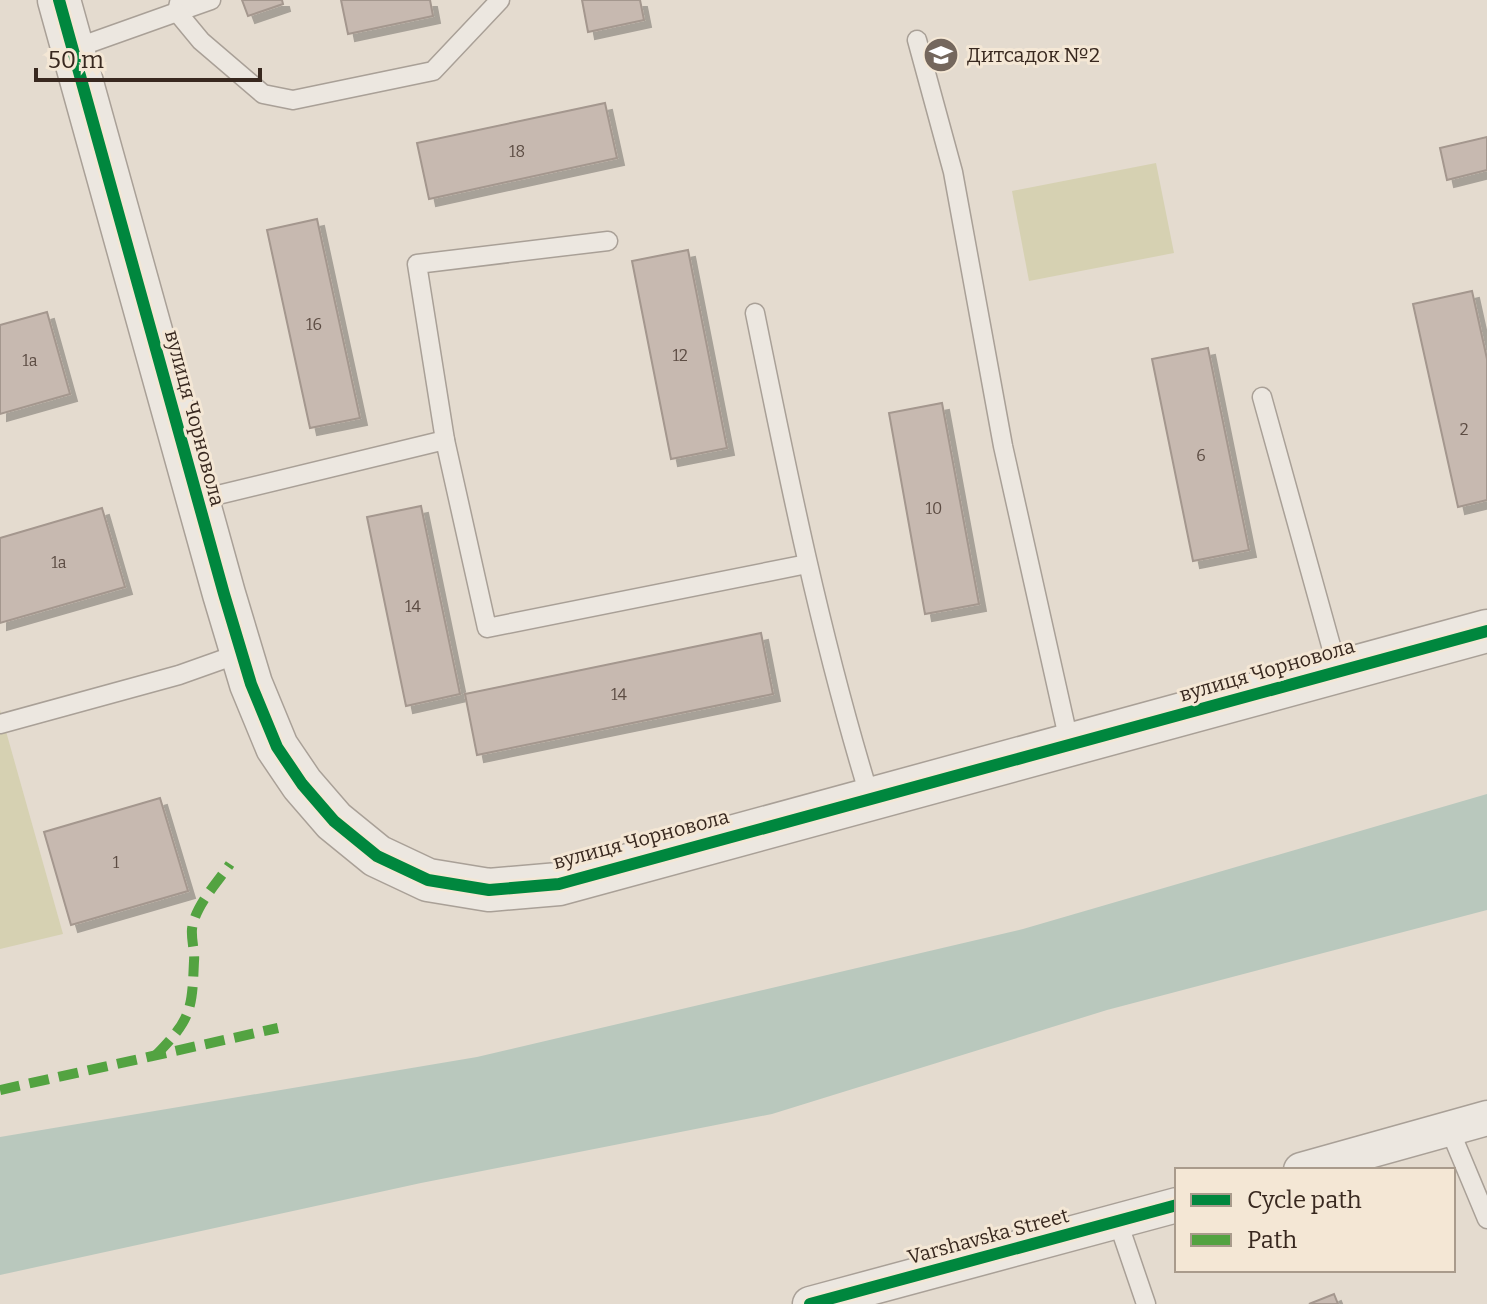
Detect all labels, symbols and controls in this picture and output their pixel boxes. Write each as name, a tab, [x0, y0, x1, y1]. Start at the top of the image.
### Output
scale bar	[36, 32, 260, 82]
school or university icon: Дитсадок №2	[922, 36, 960, 74]
place label: Дитсадок №2	[967, 43, 1100, 67]
text: 50 m	[48, 46, 104, 74]
house number: 18	[509, 142, 525, 161]
house number: 16	[306, 315, 322, 334]
street label: вулиця Чорновола	[160, 327, 230, 509]
house number: 12	[672, 346, 688, 365]
house number: 1а	[22, 351, 38, 370]
house number: 2	[1460, 420, 1468, 439]
house number: 6	[1196, 446, 1206, 465]
house number: 10	[926, 499, 942, 518]
house number: 1а	[51, 553, 67, 572]
house number: 14	[405, 597, 422, 616]
street label: вулиця Чорновола	[1177, 633, 1357, 707]
house number: 14	[611, 685, 628, 704]
street label: вулиця Чорновола	[550, 804, 732, 874]
house number: 1	[113, 853, 120, 872]
legend	[1175, 1168, 1455, 1272]
text: Cycle path	[1247, 1186, 1362, 1214]
street label: Varshavska Street	[905, 1203, 1071, 1269]
text: Path	[1247, 1226, 1297, 1254]

